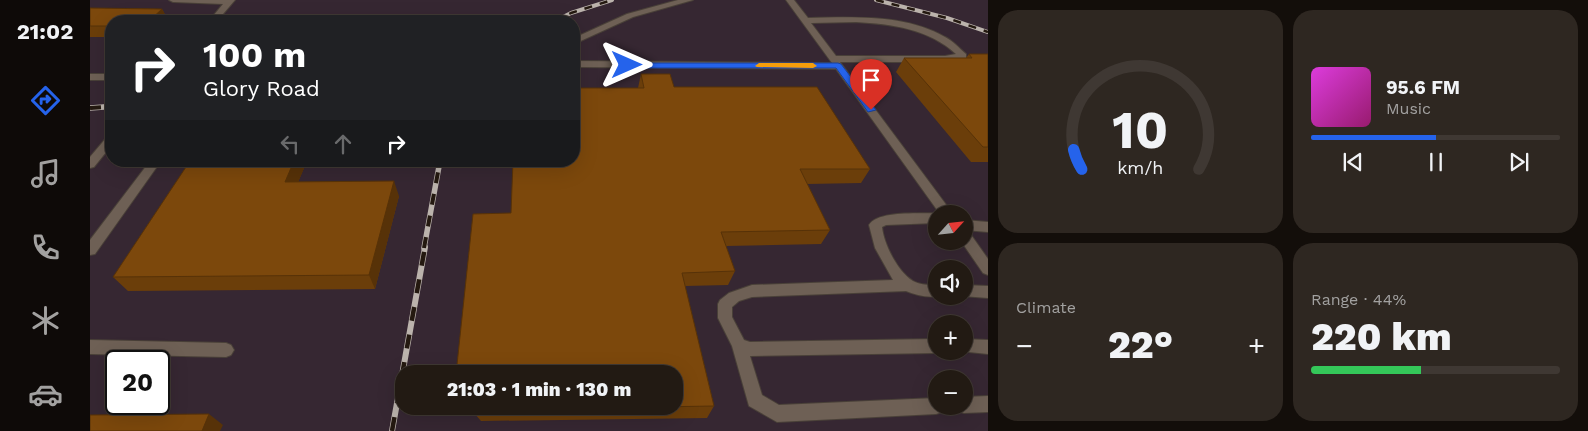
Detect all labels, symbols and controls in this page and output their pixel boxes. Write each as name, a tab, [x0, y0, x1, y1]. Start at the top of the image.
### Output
text: 21:02	[17, 19, 73, 44]
text: 100 m	[203, 34, 306, 76]
icon: right	[120, 35, 185, 100]
position arrow	[600, 38, 652, 90]
pin	[850, 59, 892, 110]
icon: arrive	[857, 66, 885, 94]
text: Glory Road	[203, 76, 320, 101]
text: 95.6 FM	[1386, 76, 1460, 99]
icon: directions	[28, 83, 63, 118]
text: Music	[1386, 99, 1431, 118]
text: 10	[1113, 100, 1168, 161]
icon: left	[276, 130, 304, 158]
icon: ahead	[329, 130, 357, 158]
icon: right	[382, 130, 410, 158]
icon: previous	[1339, 148, 1367, 176]
icon: pause	[1422, 148, 1450, 176]
icon: next	[1505, 148, 1533, 176]
icon: music	[28, 156, 63, 191]
text: km/h	[1117, 157, 1164, 178]
north arrow	[928, 205, 972, 250]
map controls	[928, 205, 973, 415]
icon: phone	[28, 230, 63, 265]
button: sound	[928, 260, 973, 305]
text: Range · 44%	[1311, 290, 1406, 309]
text: Climate	[1016, 298, 1076, 317]
icon: climate	[28, 303, 63, 338]
button: +	[928, 315, 973, 360]
text: 220 km	[1311, 315, 1452, 359]
text: 22°	[1108, 323, 1173, 367]
text: −	[1016, 329, 1033, 362]
text: +	[1248, 329, 1265, 362]
speed limit sign: 20	[105, 350, 170, 415]
button: −	[928, 370, 973, 415]
icon: car	[28, 377, 63, 412]
text: 21:03 · 1 min · 130 m	[447, 378, 631, 401]

